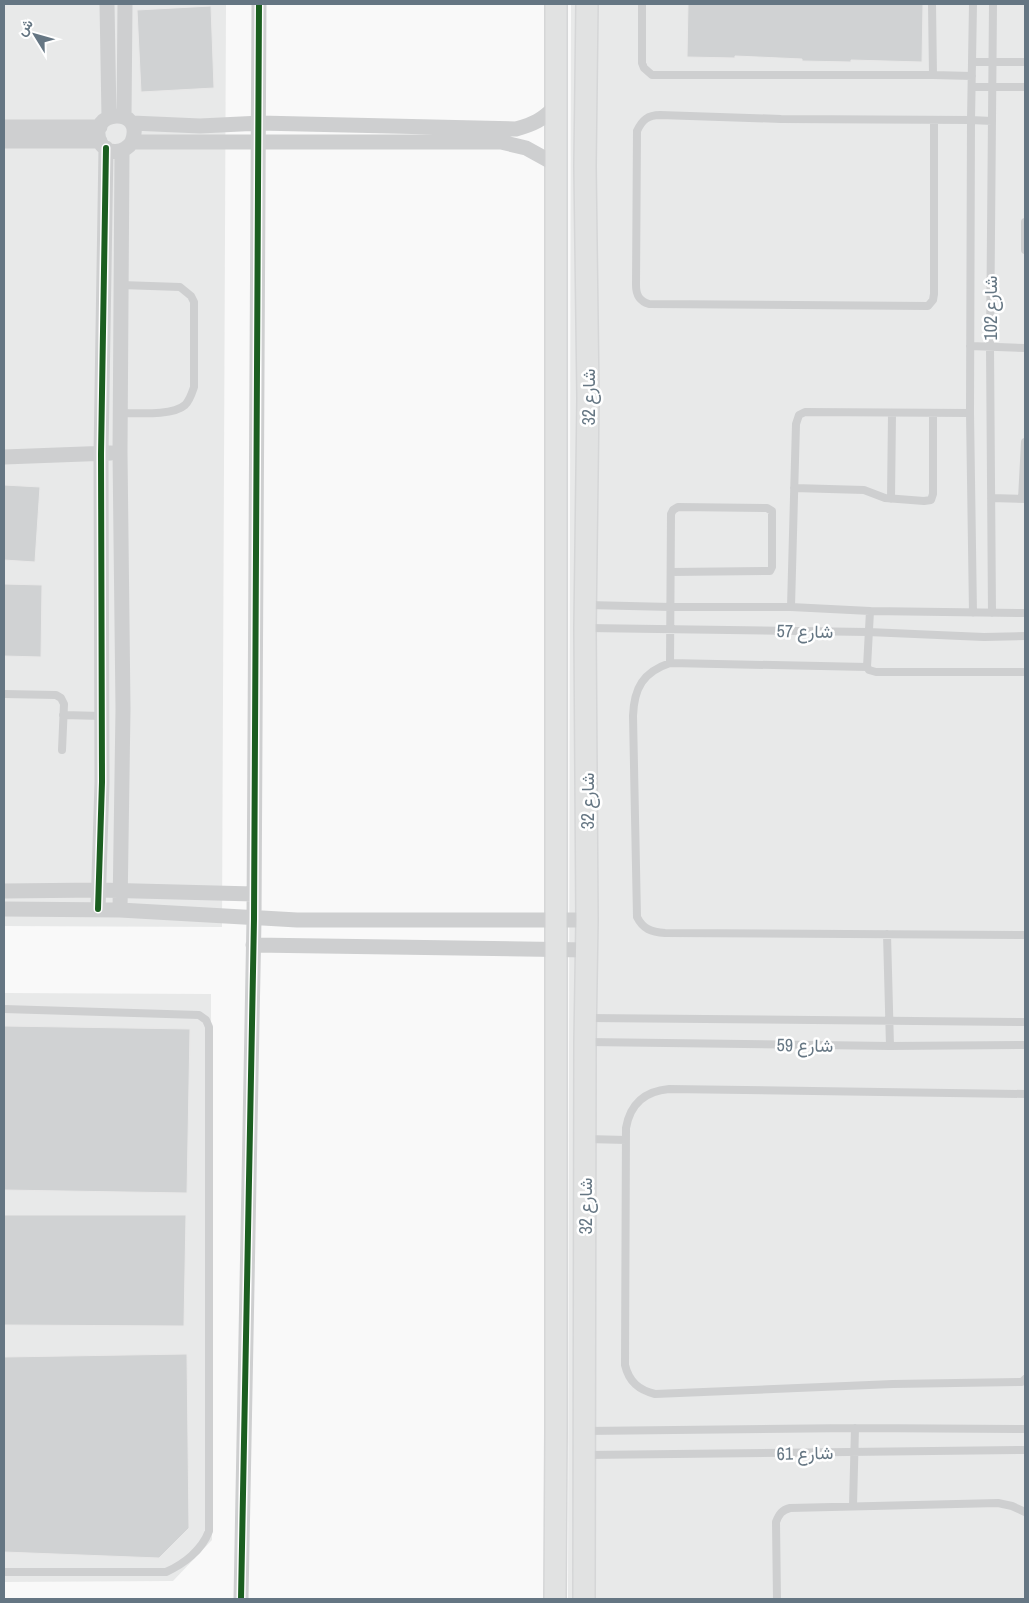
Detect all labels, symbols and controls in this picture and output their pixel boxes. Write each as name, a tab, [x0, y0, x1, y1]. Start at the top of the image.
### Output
north arrow	[10, 10, 60, 60]
text: ش	[12, 15, 37, 39]
street label: شارع 102	[978, 276, 1003, 340]
street label: شارع 32	[576, 369, 601, 425]
street label: شارع 57	[776, 618, 834, 644]
street label: شارع 32	[575, 773, 600, 829]
street label: شارع 59	[776, 1032, 834, 1058]
street label: شارع 32	[573, 1178, 598, 1234]
street label: شارع 61	[776, 1440, 834, 1466]

